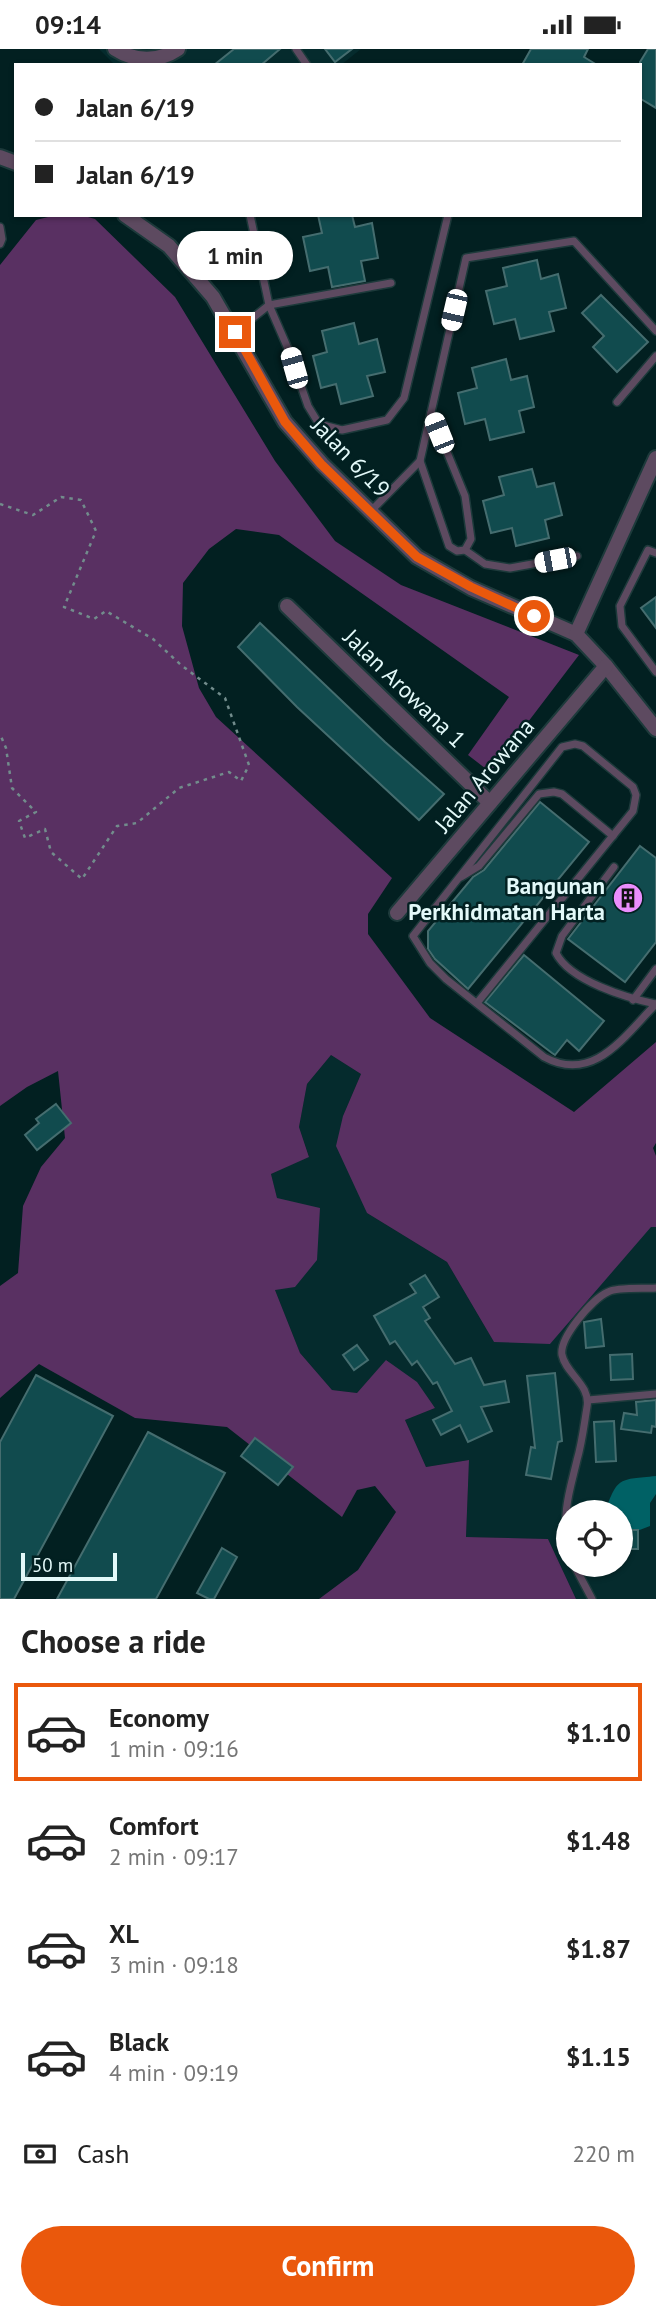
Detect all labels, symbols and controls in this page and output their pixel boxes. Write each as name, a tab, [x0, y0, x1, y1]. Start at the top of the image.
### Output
text: 09:14	[35, 8, 101, 41]
text: Jalan 6/19	[77, 91, 195, 124]
text: Jalan 6/19	[77, 158, 195, 191]
callout: 1 min	[177, 231, 293, 279]
text: 1 min	[207, 241, 263, 270]
car	[440, 287, 469, 333]
route end	[219, 316, 251, 348]
car	[279, 345, 310, 391]
street label: Jalan 6/19	[305, 410, 396, 503]
car	[422, 410, 457, 456]
car	[533, 546, 578, 574]
route start	[518, 600, 550, 632]
street label: Jalan Arowana 1	[337, 622, 472, 753]
street label: Jalan Arowana	[427, 712, 540, 839]
place label: Bangunan Perkhidmatan Harta	[408, 871, 605, 926]
building icon: Bangunan Perkhidmatan Harta	[611, 881, 645, 915]
map controls	[556, 1500, 633, 1577]
button: locate	[556, 1500, 633, 1577]
scale bar	[21, 1550, 117, 1582]
text: 50 m	[32, 1553, 73, 1577]
text: Choose a ride	[21, 1620, 206, 1662]
icon: car	[25, 1701, 88, 1764]
text: Economy	[109, 1701, 209, 1734]
text: $1.10	[566, 1716, 631, 1749]
text: 1 min · 09:16	[109, 1734, 239, 1763]
icon: car	[25, 1809, 88, 1872]
text: Comfort	[109, 1809, 199, 1842]
text: $1.48	[566, 1824, 631, 1857]
text: 2 min · 09:17	[109, 1842, 239, 1871]
icon: car	[25, 1917, 88, 1980]
text: XL	[109, 1917, 139, 1950]
text: $1.87	[566, 1932, 631, 1965]
text: 3 min · 09:18	[109, 1950, 239, 1979]
icon: car	[25, 2025, 88, 2088]
text: Black	[109, 2025, 169, 2058]
text: $1.15	[566, 2040, 631, 2073]
text: 4 min · 09:19	[109, 2058, 239, 2087]
icon: cash	[21, 2135, 59, 2173]
text: Cash	[77, 2137, 129, 2170]
text: 220 m	[573, 2139, 635, 2168]
button: Confirm	[21, 2226, 635, 2306]

